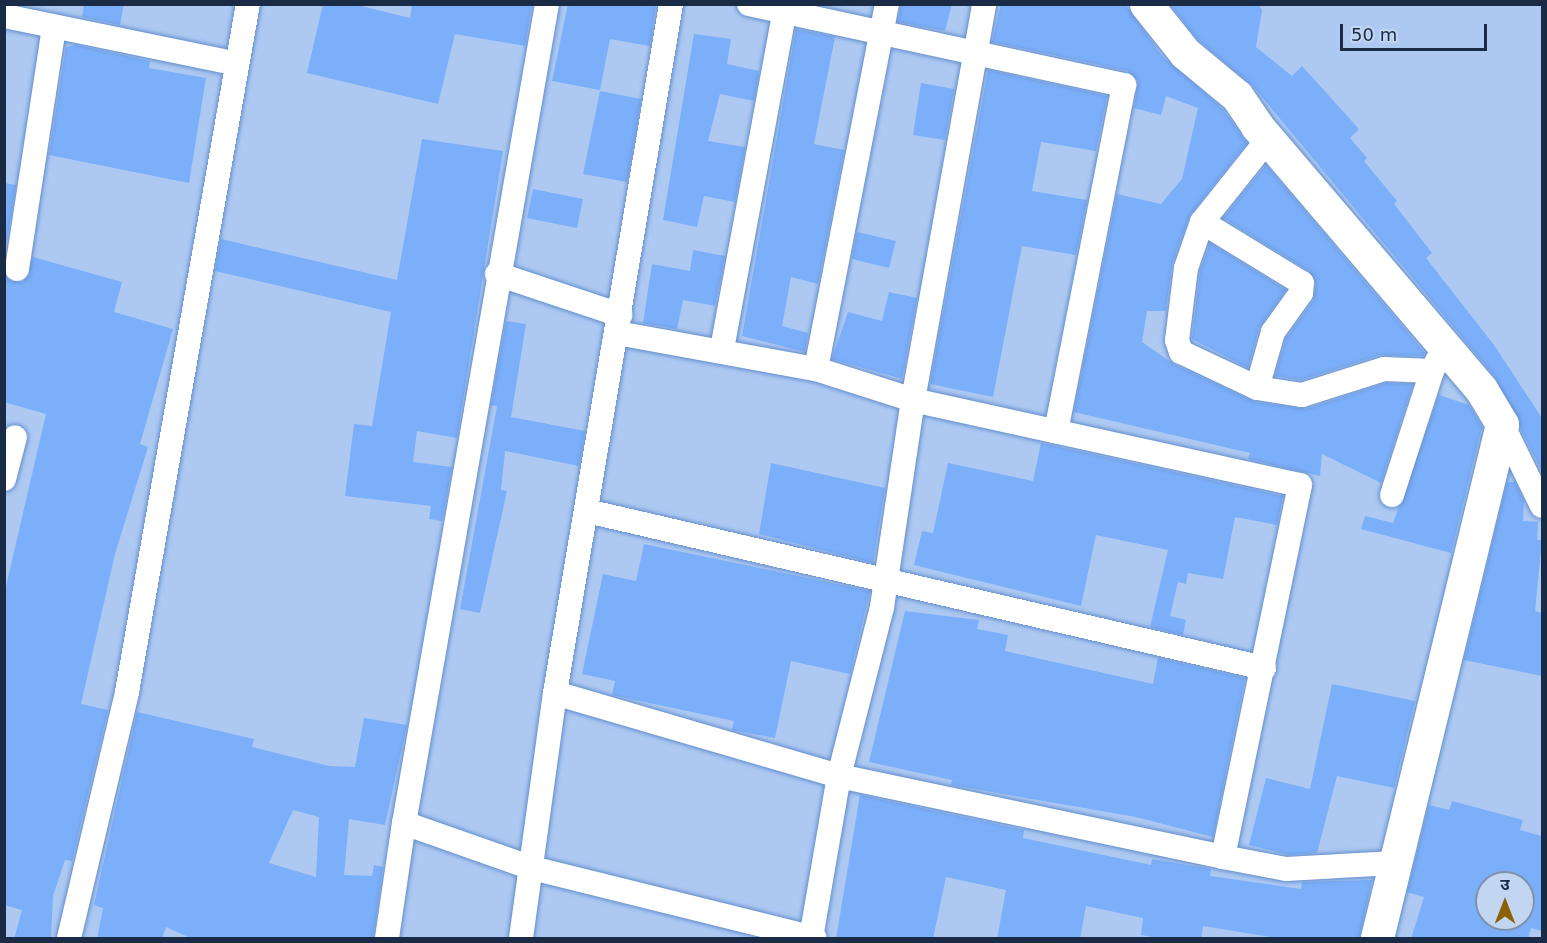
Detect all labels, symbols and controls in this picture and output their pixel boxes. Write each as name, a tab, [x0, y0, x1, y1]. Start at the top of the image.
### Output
scale bar	[1343, 12, 1490, 50]
text: 50 m	[1351, 24, 1397, 45]
north arrow	[1475, 871, 1535, 931]
text: उ	[1500, 875, 1510, 894]

